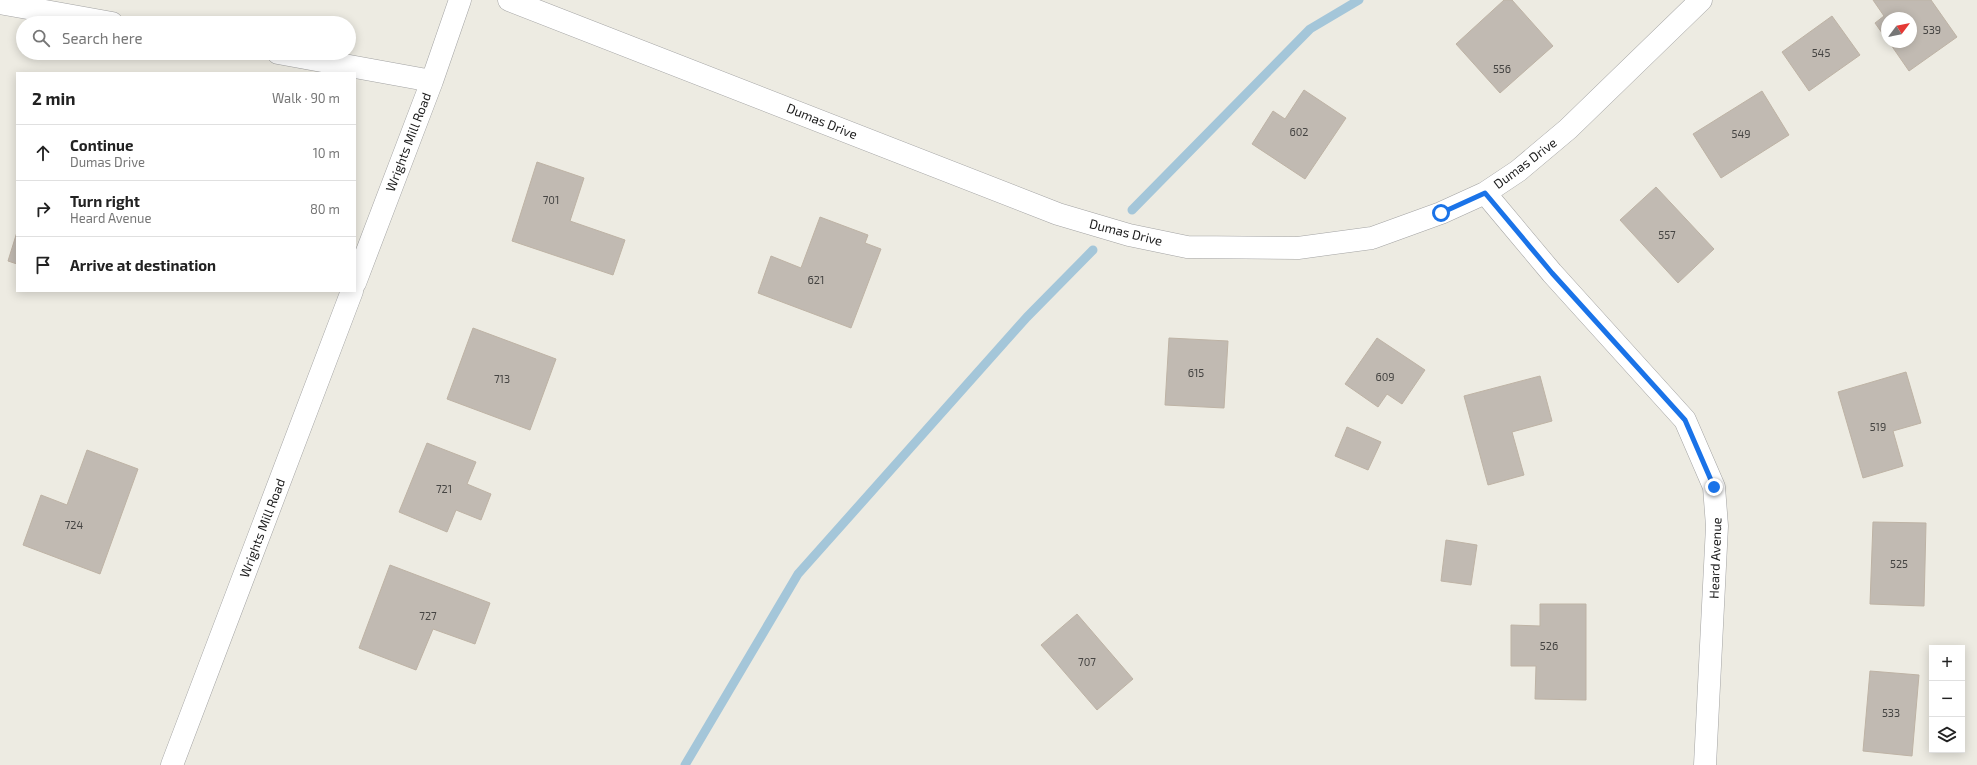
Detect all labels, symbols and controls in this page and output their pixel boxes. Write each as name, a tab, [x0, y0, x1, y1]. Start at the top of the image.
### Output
north arrow	[1881, 12, 1917, 48]
search box	[16, 16, 356, 60]
house number: 539	[1923, 23, 1941, 36]
icon: search	[30, 27, 52, 49]
text: Search here	[62, 29, 143, 47]
house number: 545	[1812, 46, 1830, 59]
house number: 556	[1493, 62, 1511, 75]
text: 2 min	[32, 88, 75, 108]
text: Walk · 90 m	[272, 90, 340, 106]
street label: Wrights Mill Road	[382, 90, 434, 194]
street label: Dumas Drive	[784, 100, 860, 142]
house number: 602	[1289, 125, 1309, 138]
house number: 549	[1732, 127, 1750, 140]
street label: Dumas Drive	[1490, 134, 1560, 192]
text: Continue	[70, 136, 133, 154]
icon: ahead	[32, 142, 54, 164]
text: 10 m	[313, 145, 340, 161]
text: Dumas Drive	[70, 154, 145, 170]
text: Turn right	[70, 192, 140, 210]
house number: 701	[543, 193, 559, 206]
icon: right	[32, 198, 54, 220]
text: 80 m	[310, 201, 340, 217]
route start	[1432, 204, 1450, 222]
text: Heard Avenue	[70, 210, 151, 226]
street label: Dumas Drive	[1088, 215, 1164, 249]
house number: 557	[1658, 228, 1676, 241]
icon: arrive	[32, 254, 54, 276]
text: Arrive at destination	[70, 256, 216, 274]
house number: 621	[808, 273, 824, 286]
house number: 615	[1188, 366, 1204, 379]
house number: 609	[1375, 370, 1395, 383]
house number: 713	[494, 372, 510, 385]
house number: 519	[1870, 420, 1886, 433]
street label: Wrights Mill Road	[236, 476, 288, 580]
route end	[1705, 478, 1723, 496]
house number: 721	[436, 482, 452, 495]
street label: Heard Avenue	[1706, 517, 1724, 599]
house number: 724	[65, 518, 84, 531]
house number: 525	[1890, 557, 1908, 570]
house number: 727	[419, 609, 437, 622]
house number: 526	[1540, 639, 1558, 652]
map controls	[1929, 645, 1965, 753]
button: +	[1929, 645, 1965, 681]
house number: 707	[1078, 655, 1096, 668]
button: −	[1929, 681, 1965, 717]
house number: 533	[1882, 706, 1900, 719]
button: layers	[1929, 717, 1965, 753]

